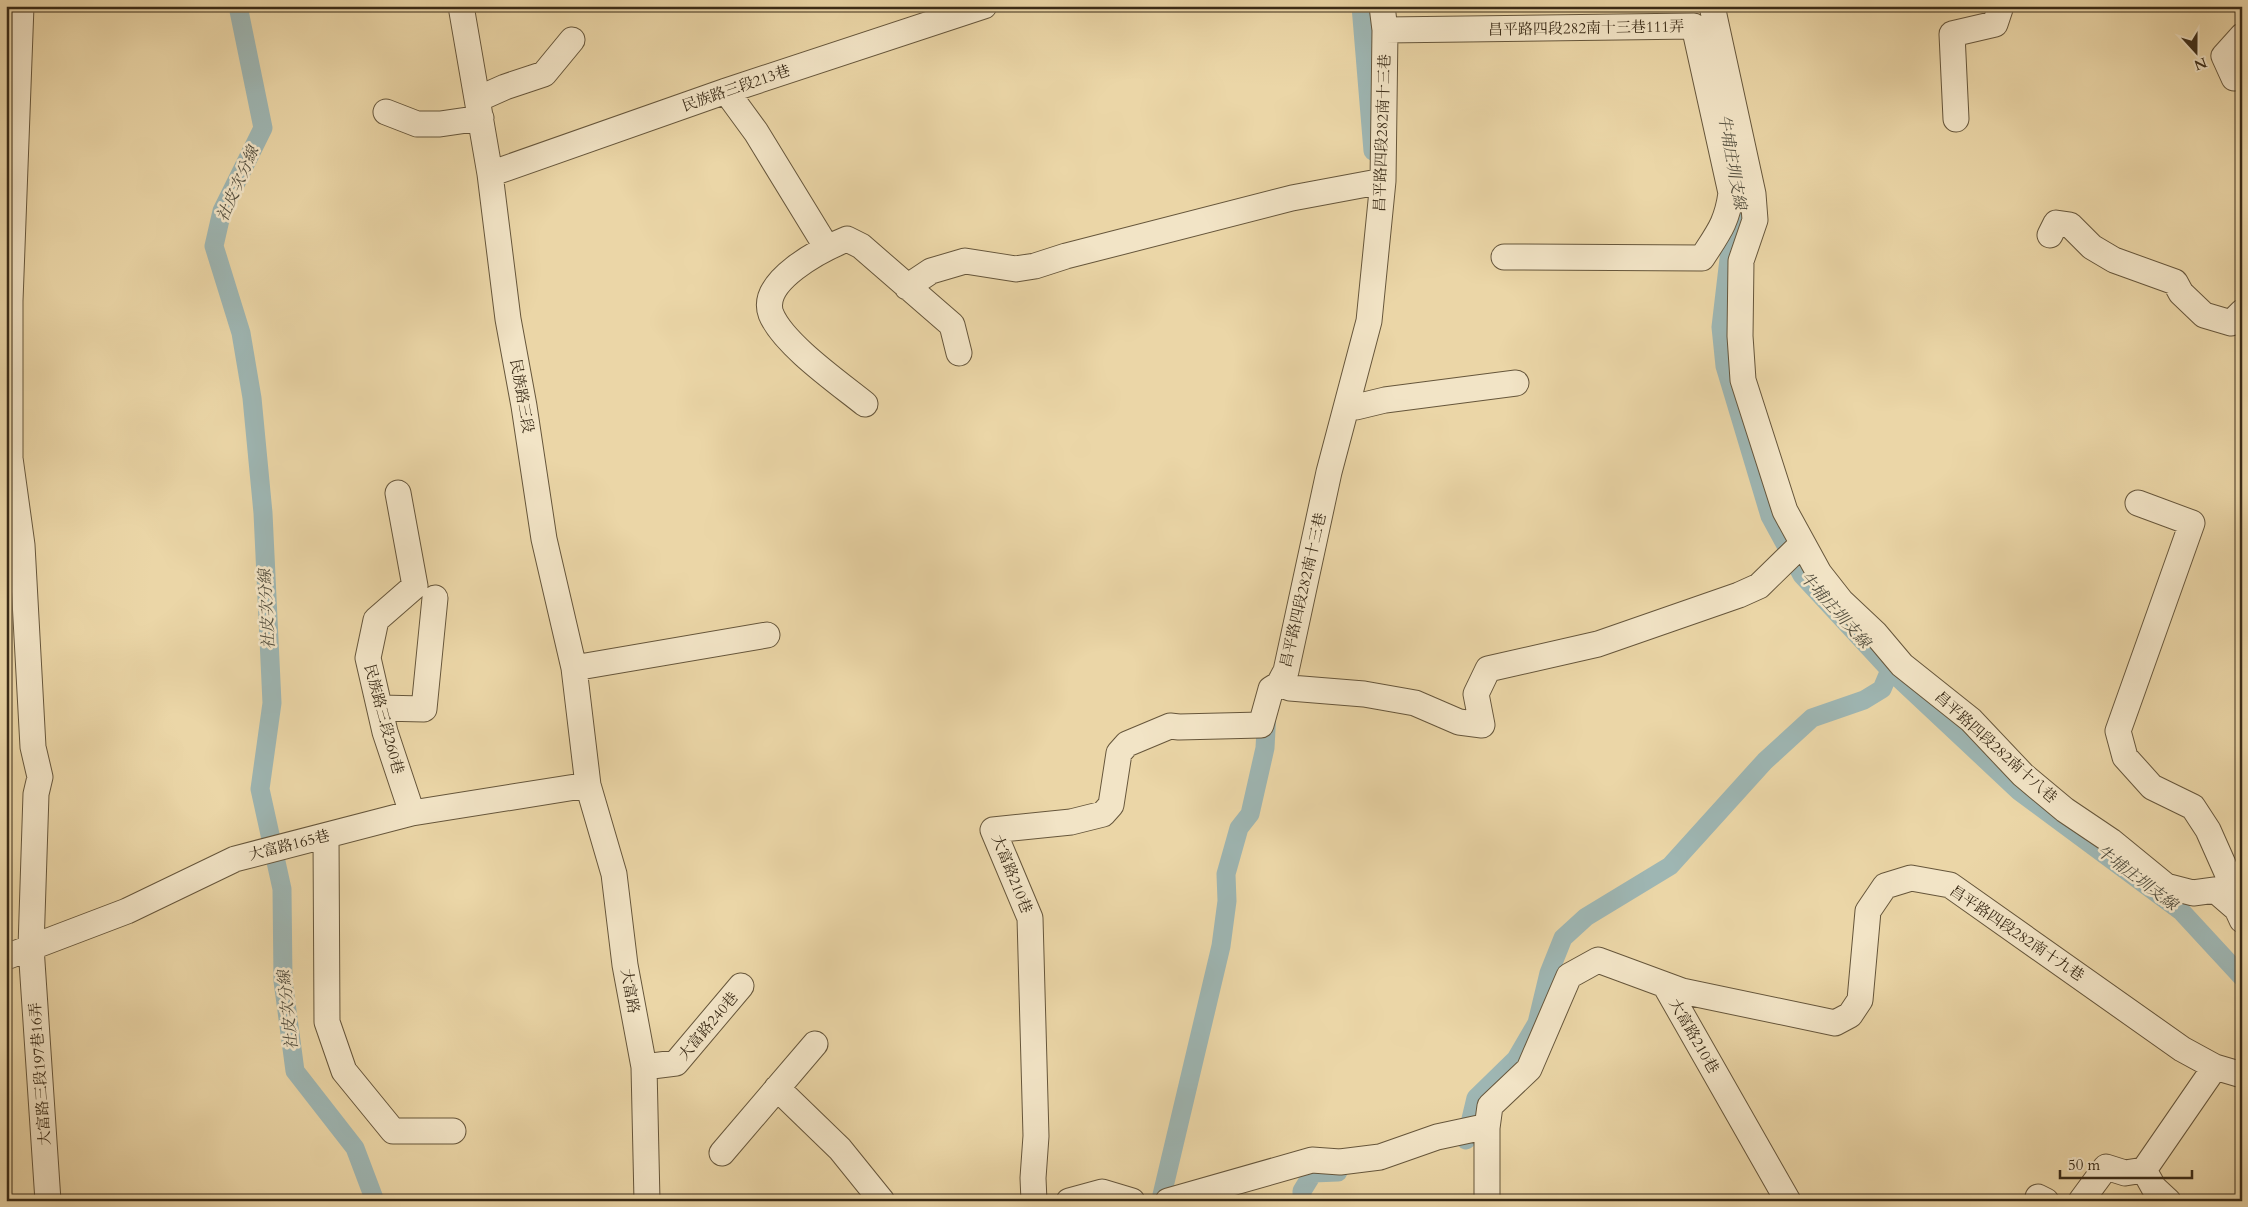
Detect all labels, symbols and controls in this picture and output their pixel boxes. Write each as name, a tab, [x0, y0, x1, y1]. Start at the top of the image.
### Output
street label: 昌平路四段282南十三巷111弄	[1488, 16, 1684, 40]
north arrow	[2170, 28, 2220, 78]
text: N	[2191, 53, 2210, 75]
street label: 昌平路四段282南十三巷	[1369, 54, 1395, 212]
street label: 民族路三段213巷	[679, 60, 793, 116]
water label: 牛埔庄圳支線	[1713, 113, 1752, 213]
water label: 社皮次分線	[212, 141, 265, 225]
street label: 民族路三段	[506, 357, 538, 435]
street label: 昌平路四段282南十三巷	[1275, 511, 1331, 669]
water label: 社皮次分線	[254, 566, 280, 650]
water label: 牛埔庄圳支線	[1795, 567, 1877, 655]
street label: 民族路三段260巷	[360, 662, 408, 776]
street label: 昌平路四段282南十八巷	[1931, 687, 2061, 807]
street label: 大富路165巷	[246, 825, 332, 865]
street label: 大富路210巷	[987, 832, 1037, 916]
water label: 牛埔庄圳支線	[2092, 840, 2184, 917]
street label: 昌平路四段282南十九巷	[1946, 881, 2088, 985]
water label: 社皮次分線	[273, 967, 303, 1051]
street label: 大富路	[616, 967, 644, 1015]
street label: 大富路240巷	[674, 988, 742, 1064]
street label: 大富路210巷	[1665, 995, 1723, 1077]
street label: 大富路三段197巷16弄	[25, 1002, 55, 1146]
scale bar	[2060, 1147, 2193, 1179]
text: 50 m	[2068, 1155, 2100, 1175]

